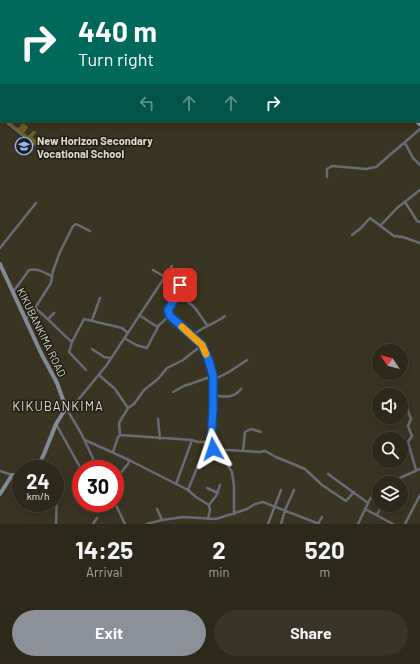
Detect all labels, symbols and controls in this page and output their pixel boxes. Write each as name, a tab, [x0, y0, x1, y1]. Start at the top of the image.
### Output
text: 440 m	[78, 14, 157, 48]
icon: right	[12, 16, 64, 68]
text: Turn right	[78, 48, 154, 70]
icon: left	[136, 92, 158, 114]
icon: ahead	[178, 92, 200, 114]
icon: ahead	[220, 92, 242, 114]
icon: right	[262, 92, 284, 114]
place label: New Horizon Secondary Vocational School	[37, 134, 153, 160]
school or university icon: New Horizon Secondary Vocational School	[14, 136, 34, 156]
pin	[163, 268, 197, 302]
icon: arrive	[169, 274, 191, 296]
street label: KIKUBANKIMA ROAD	[15, 285, 69, 379]
north arrow	[372, 344, 408, 380]
map controls	[372, 344, 408, 512]
button: sound	[372, 388, 408, 424]
district label: KIKUBANKIMA	[12, 398, 104, 414]
position arrow	[192, 428, 234, 470]
button: search	[372, 432, 408, 468]
speed limit sign: 30	[72, 460, 124, 512]
text: 24	[26, 469, 50, 493]
button: layers	[372, 476, 408, 512]
text: km/h	[27, 490, 49, 502]
text: 14:25	[75, 535, 133, 564]
text: 2	[212, 535, 226, 564]
text: 520	[305, 535, 345, 564]
text: Arrival	[86, 564, 122, 580]
text: min	[208, 564, 230, 580]
text: m	[319, 564, 330, 580]
button: Exit	[12, 610, 206, 656]
button: Share	[214, 610, 408, 656]

